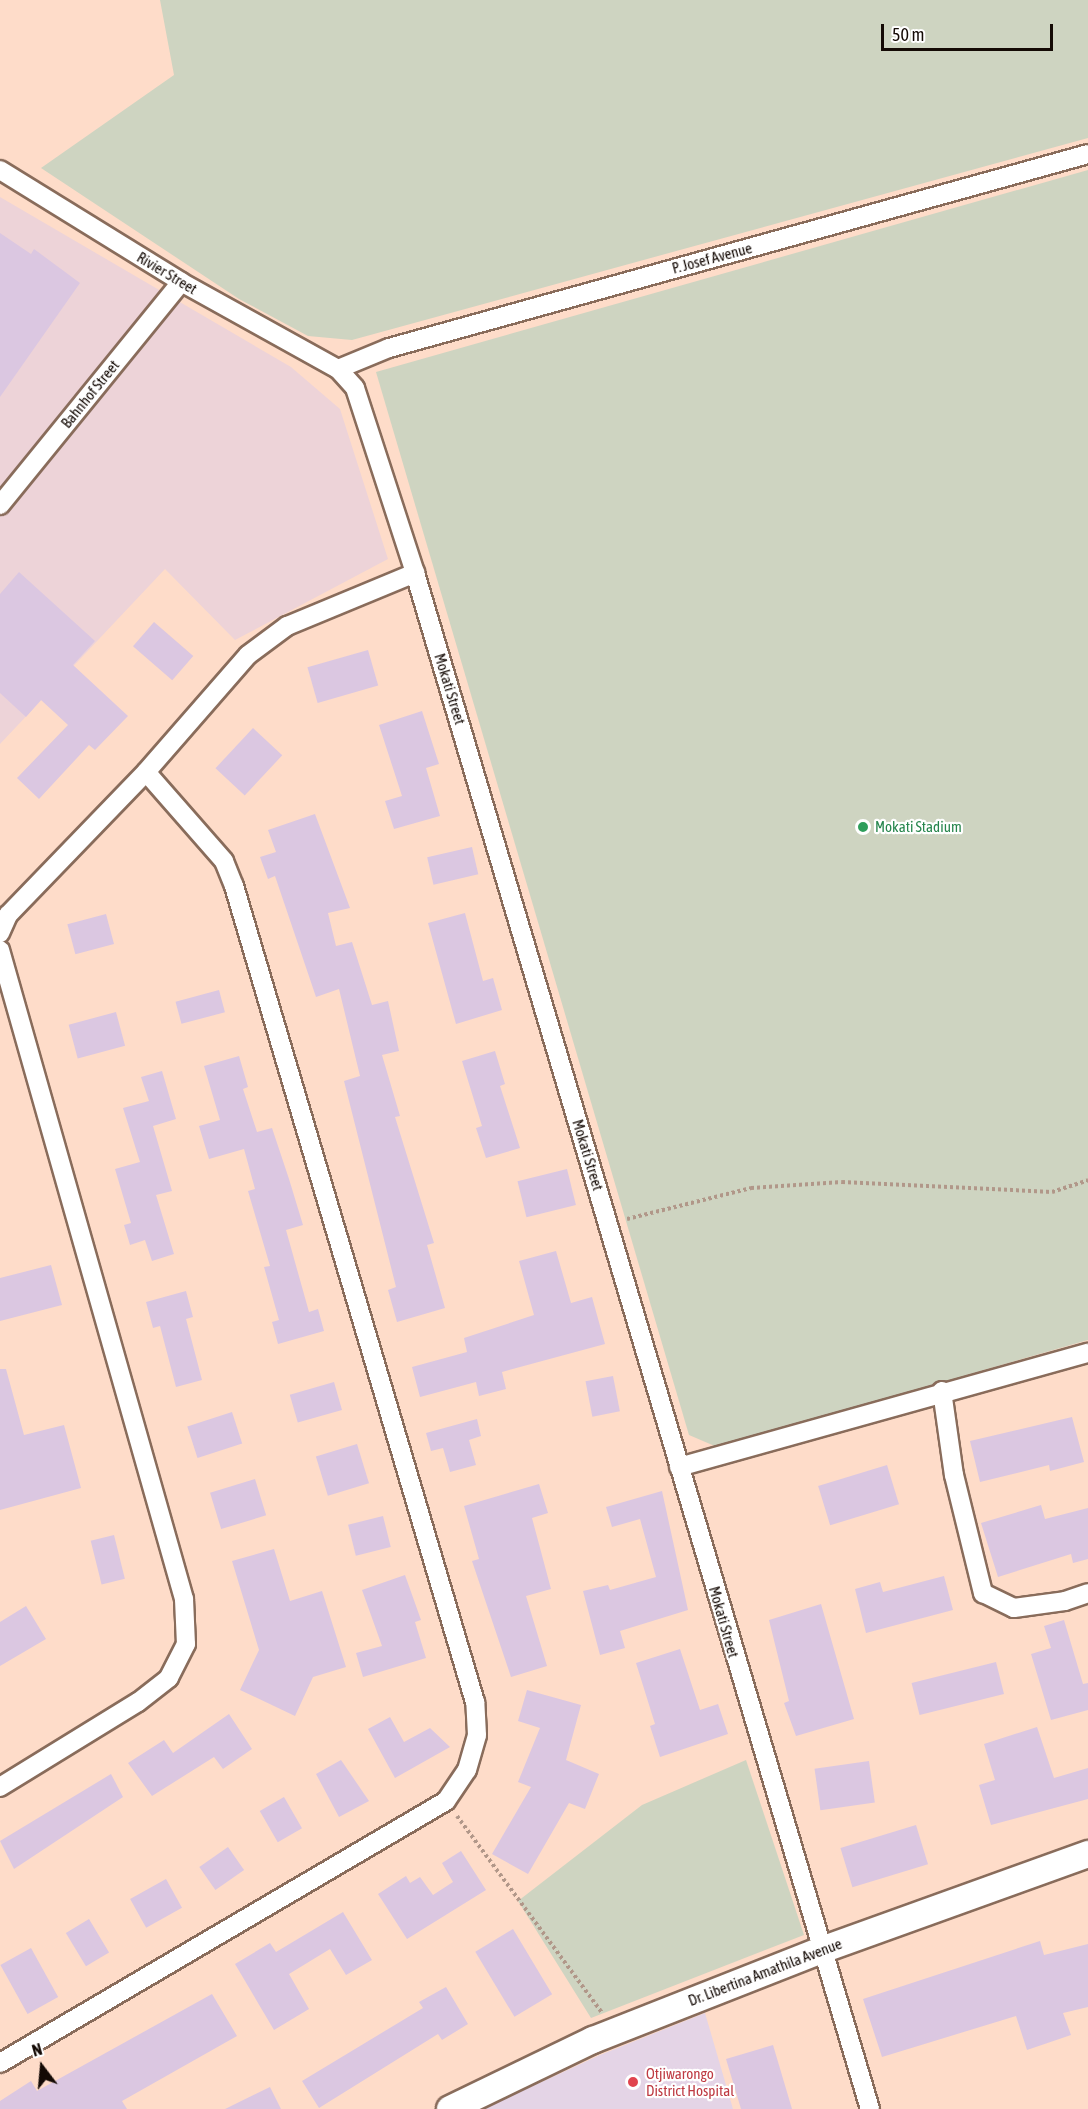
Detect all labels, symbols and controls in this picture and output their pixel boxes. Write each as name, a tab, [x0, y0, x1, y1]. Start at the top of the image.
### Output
scale bar	[884, 12, 1056, 50]
text: 50 m	[892, 24, 924, 45]
street label: P. Josef Avenue	[670, 239, 754, 277]
street label: Rivier Street	[134, 248, 200, 298]
street label: Bahnhof Street	[57, 356, 123, 432]
street label: Mokati Street	[431, 651, 469, 727]
place label: Mokati Stadium	[875, 818, 962, 836]
marker: Mokati Stadium	[856, 820, 870, 834]
street label: Mokati Street	[569, 1117, 607, 1193]
street label: Mokati Street	[705, 1584, 743, 1660]
street label: Dr. Libertina Amathila Avenue	[686, 1934, 844, 2010]
north arrow	[12, 2037, 72, 2097]
text: N	[30, 2040, 44, 2060]
place label: Otjiwarongo District Hospital	[646, 2064, 734, 2099]
marker: Otjiwarongo District Hospital	[624, 2073, 642, 2091]

